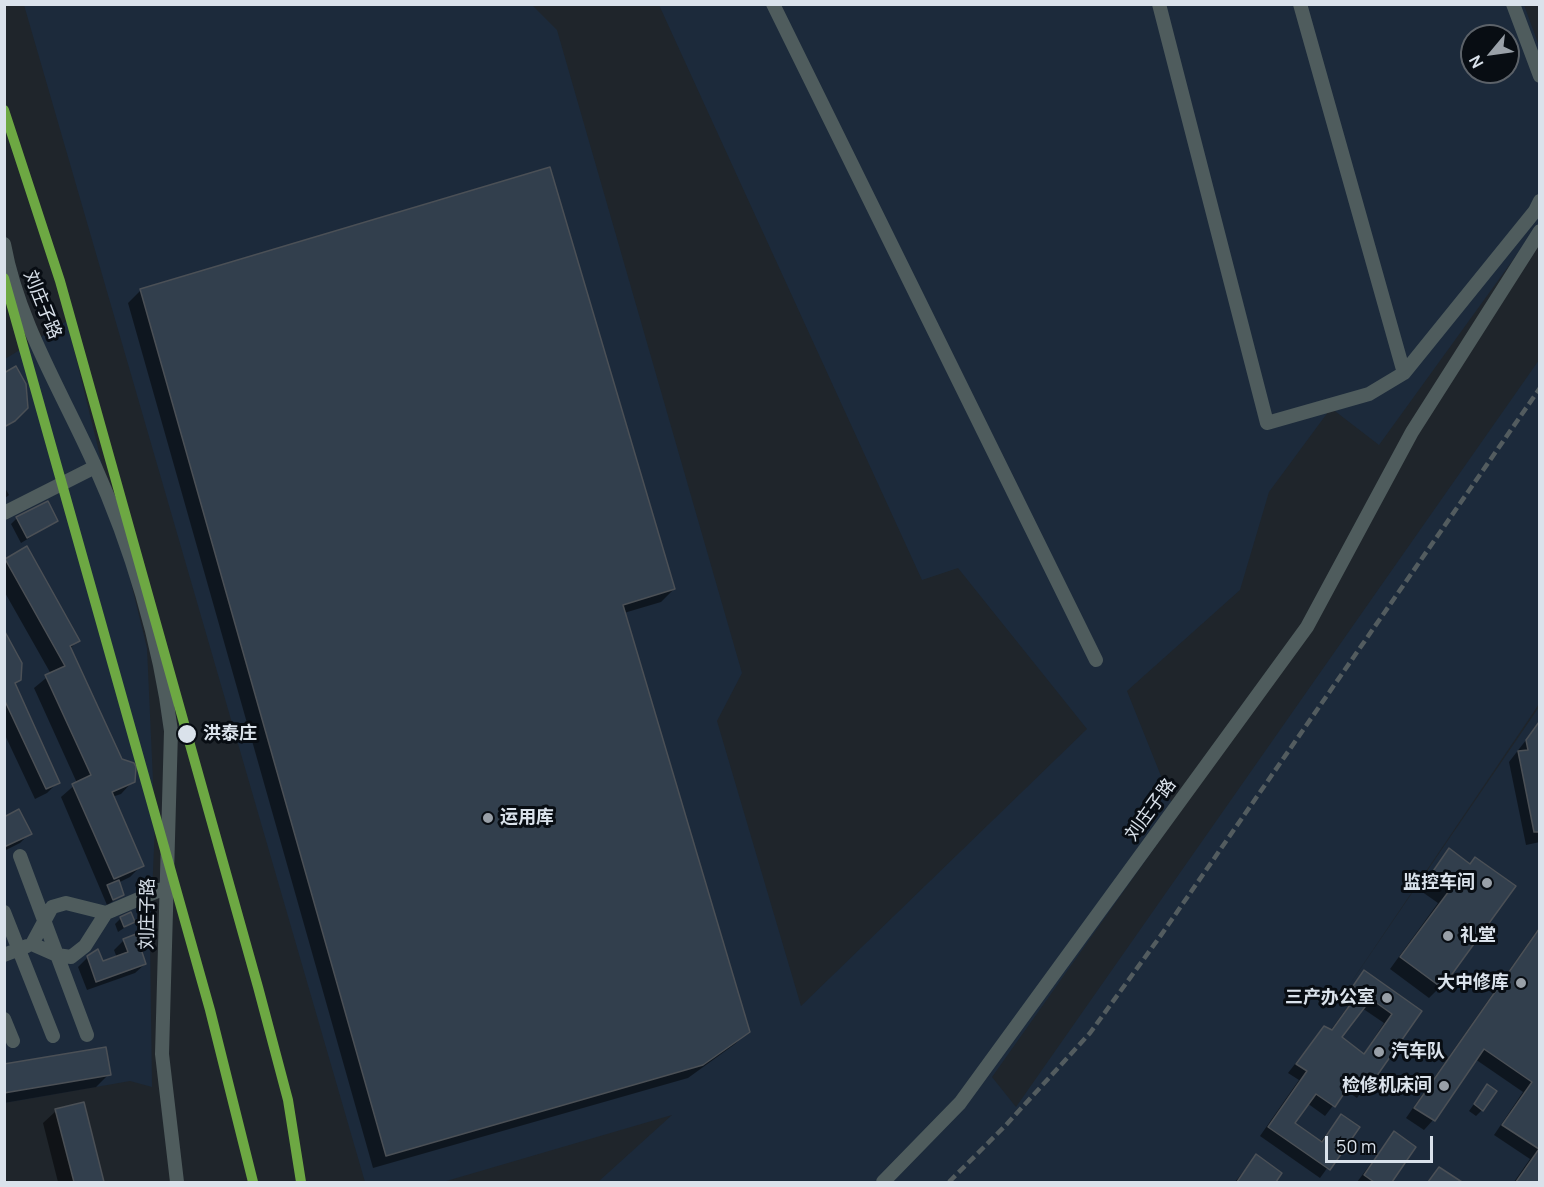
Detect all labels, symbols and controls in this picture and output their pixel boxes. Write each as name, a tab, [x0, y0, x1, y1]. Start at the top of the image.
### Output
north arrow	[1460, 24, 1520, 84]
text: N	[1464, 51, 1488, 72]
street label: 刘庄子路	[19, 268, 65, 342]
marker: 洪泰庄	[176, 723, 198, 745]
place label: 洪泰庄	[203, 723, 257, 745]
street label: 刘庄子路	[1121, 775, 1181, 845]
place label: 运用库	[500, 807, 554, 829]
marker: 运用库	[481, 811, 495, 825]
place label: 监控车间	[1403, 872, 1475, 894]
marker: 监控车间	[1480, 876, 1494, 890]
street label: 刘庄子路	[137, 878, 159, 950]
place label: 礼堂	[1460, 925, 1496, 947]
marker: 礼堂	[1441, 929, 1455, 943]
place label: 大中修库	[1437, 972, 1509, 994]
marker: 大中修库	[1514, 976, 1528, 990]
place label: 三产办公室	[1285, 987, 1375, 1009]
marker: 三产办公室	[1380, 991, 1394, 1005]
place label: 汽车队	[1391, 1041, 1445, 1063]
marker: 汽车队	[1372, 1045, 1386, 1059]
place label: 检修机床间	[1342, 1075, 1432, 1097]
marker: 检修机床间	[1437, 1079, 1451, 1093]
scale bar	[1328, 1124, 1436, 1162]
text: 50 m	[1336, 1134, 1376, 1158]

